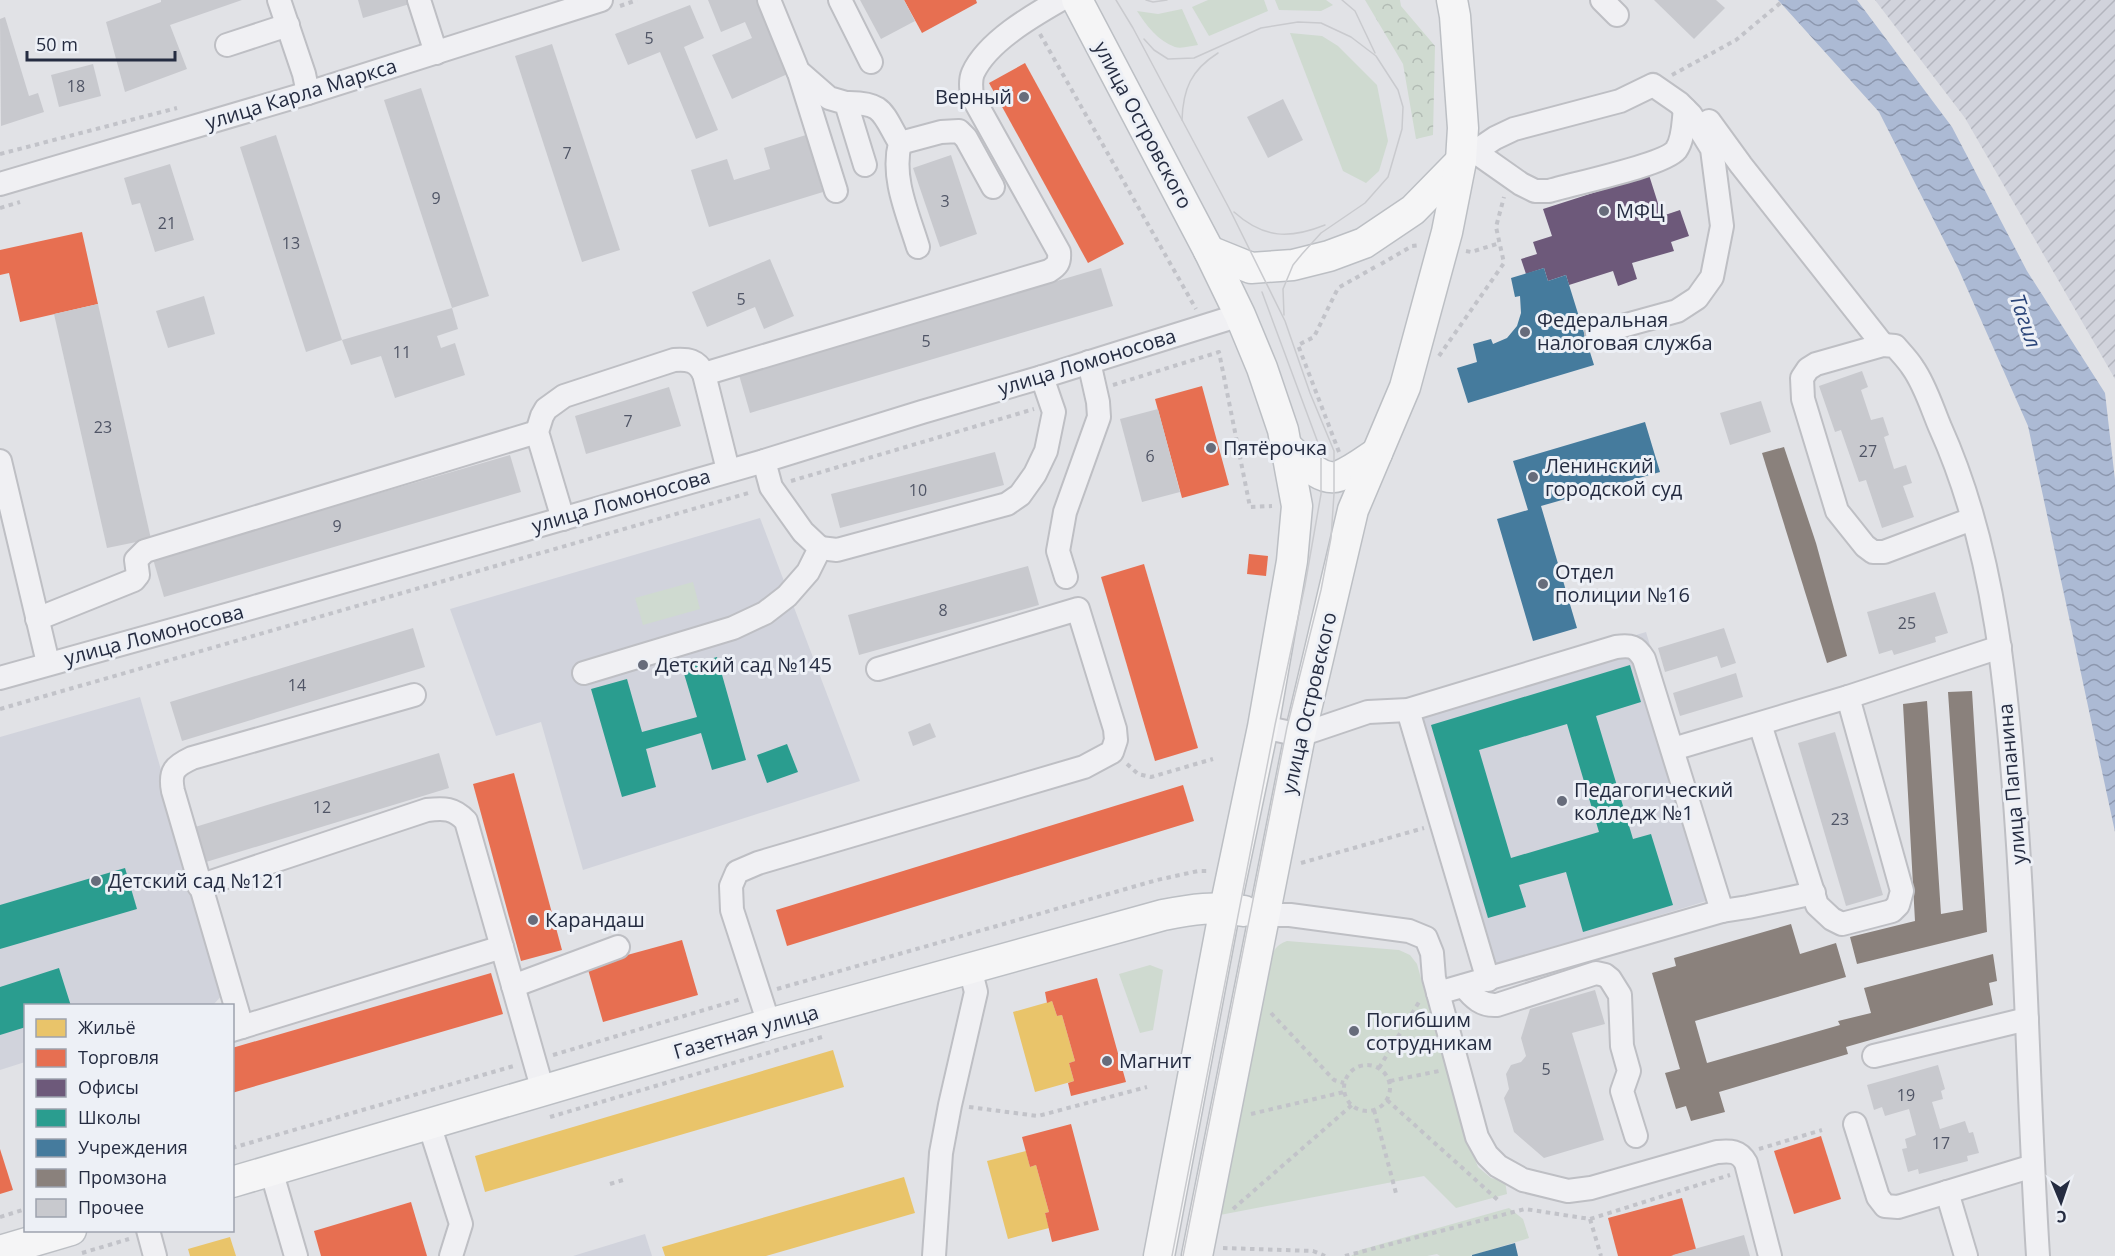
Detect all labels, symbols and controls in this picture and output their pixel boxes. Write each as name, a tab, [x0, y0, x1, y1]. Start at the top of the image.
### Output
scale bar	[27, 24, 176, 62]
house number: 5	[644, 27, 654, 49]
text: 50 m	[36, 32, 78, 56]
street label: улица Островского	[1088, 36, 1199, 213]
street label: улица Карла Маркса	[202, 52, 400, 135]
house number: 18	[67, 75, 85, 97]
place label: Верный	[935, 83, 1012, 110]
marker: Верный	[1017, 90, 1031, 104]
house number: 7	[562, 142, 572, 164]
house number: 9	[431, 187, 441, 209]
house number: 3	[940, 190, 950, 212]
place label: МФЦ	[1616, 197, 1665, 224]
marker: МФЦ	[1597, 204, 1611, 218]
house number: 21	[158, 212, 176, 234]
house number: 13	[282, 232, 300, 254]
house number: 5	[736, 288, 746, 310]
water label: Тагил	[2004, 290, 2048, 351]
place label: Федеральная налоговая служба	[1537, 306, 1713, 356]
street label: улица Ломоносова	[995, 322, 1179, 401]
marker: Федеральная налоговая служба	[1518, 325, 1532, 339]
house number: 5	[921, 330, 931, 352]
house number: 11	[393, 341, 411, 363]
house number: 7	[623, 410, 633, 432]
house number: 23	[94, 416, 112, 438]
place label: Пятёрочка	[1223, 434, 1327, 461]
house number: 27	[1859, 440, 1877, 462]
marker: Пятёрочка	[1204, 441, 1218, 455]
house number: 6	[1145, 445, 1155, 467]
place label: Ленинский городской суд	[1545, 452, 1683, 502]
street label: улица Ломоносова	[528, 462, 713, 539]
marker: Ленинский городской суд	[1526, 470, 1540, 484]
house number: 10	[909, 479, 927, 501]
house number: 9	[332, 515, 342, 537]
place label: Отдел полиции №16	[1555, 558, 1690, 608]
marker: Отдел полиции №16	[1536, 577, 1550, 591]
street label: улица Ломоносова	[61, 598, 247, 671]
house number: 8	[938, 599, 948, 621]
street label: улица Островского	[1274, 609, 1343, 797]
house number: 25	[1898, 612, 1916, 634]
place label: Детский сад №145	[655, 651, 832, 678]
marker: Детский сад №145	[636, 658, 650, 672]
house number: 14	[288, 674, 306, 696]
street label: улица Папанина	[1991, 703, 2032, 866]
place label: Педагогический колледж №1	[1574, 776, 1733, 826]
marker: Педагогический колледж №1	[1555, 794, 1569, 808]
house number: 12	[313, 796, 331, 818]
house number: 23	[1831, 808, 1849, 830]
place label: Детский сад №121	[108, 867, 285, 894]
marker: Детский сад №121	[89, 874, 103, 888]
place label: Карандаш	[545, 906, 645, 933]
marker: Карандаш	[526, 913, 540, 927]
street label: Газетная улица	[670, 998, 822, 1065]
legend	[24, 1004, 234, 1232]
place label: Погибшим сотрудникам	[1366, 1006, 1492, 1056]
text: Жильё	[78, 1015, 136, 1039]
marker: Погибшим сотрудникам	[1347, 1024, 1361, 1038]
text: Торговля	[78, 1045, 159, 1069]
place label: Магнит	[1119, 1047, 1192, 1074]
marker: Магнит	[1100, 1054, 1114, 1068]
house number: 5	[1541, 1058, 1551, 1080]
text: Офисы	[78, 1075, 139, 1099]
house number: 19	[1897, 1084, 1915, 1106]
text: Школы	[78, 1105, 141, 1129]
house number: 17	[1932, 1132, 1950, 1154]
text: Учреждения	[78, 1135, 188, 1159]
text: Промзона	[78, 1165, 167, 1189]
north arrow	[2031, 1172, 2091, 1232]
text: Прочее	[78, 1195, 144, 1219]
text: С	[2056, 1206, 2067, 1228]

